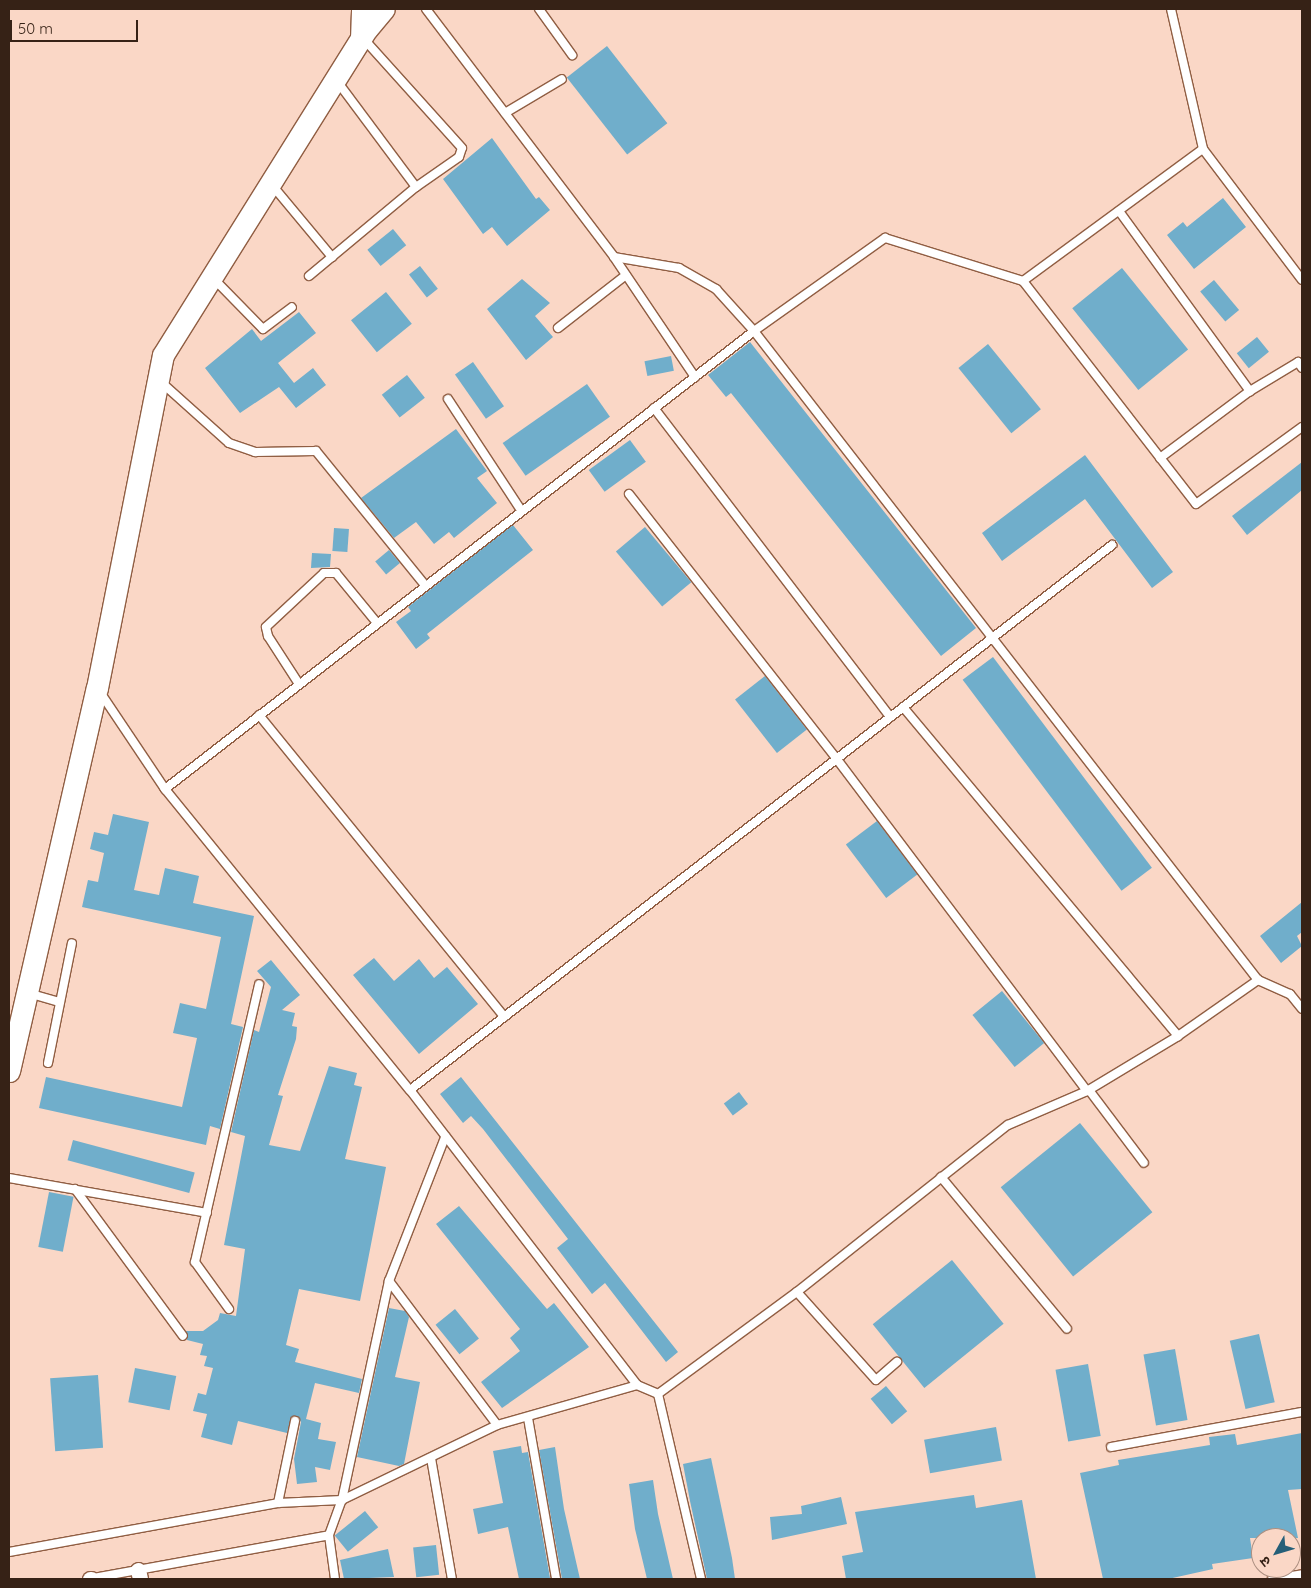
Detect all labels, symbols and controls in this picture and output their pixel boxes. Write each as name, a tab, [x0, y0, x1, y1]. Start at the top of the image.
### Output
scale bar	[12, 10, 140, 42]
text: 50 m	[18, 19, 53, 38]
north arrow	[1251, 1528, 1301, 1578]
text: उ	[1256, 1553, 1275, 1571]

